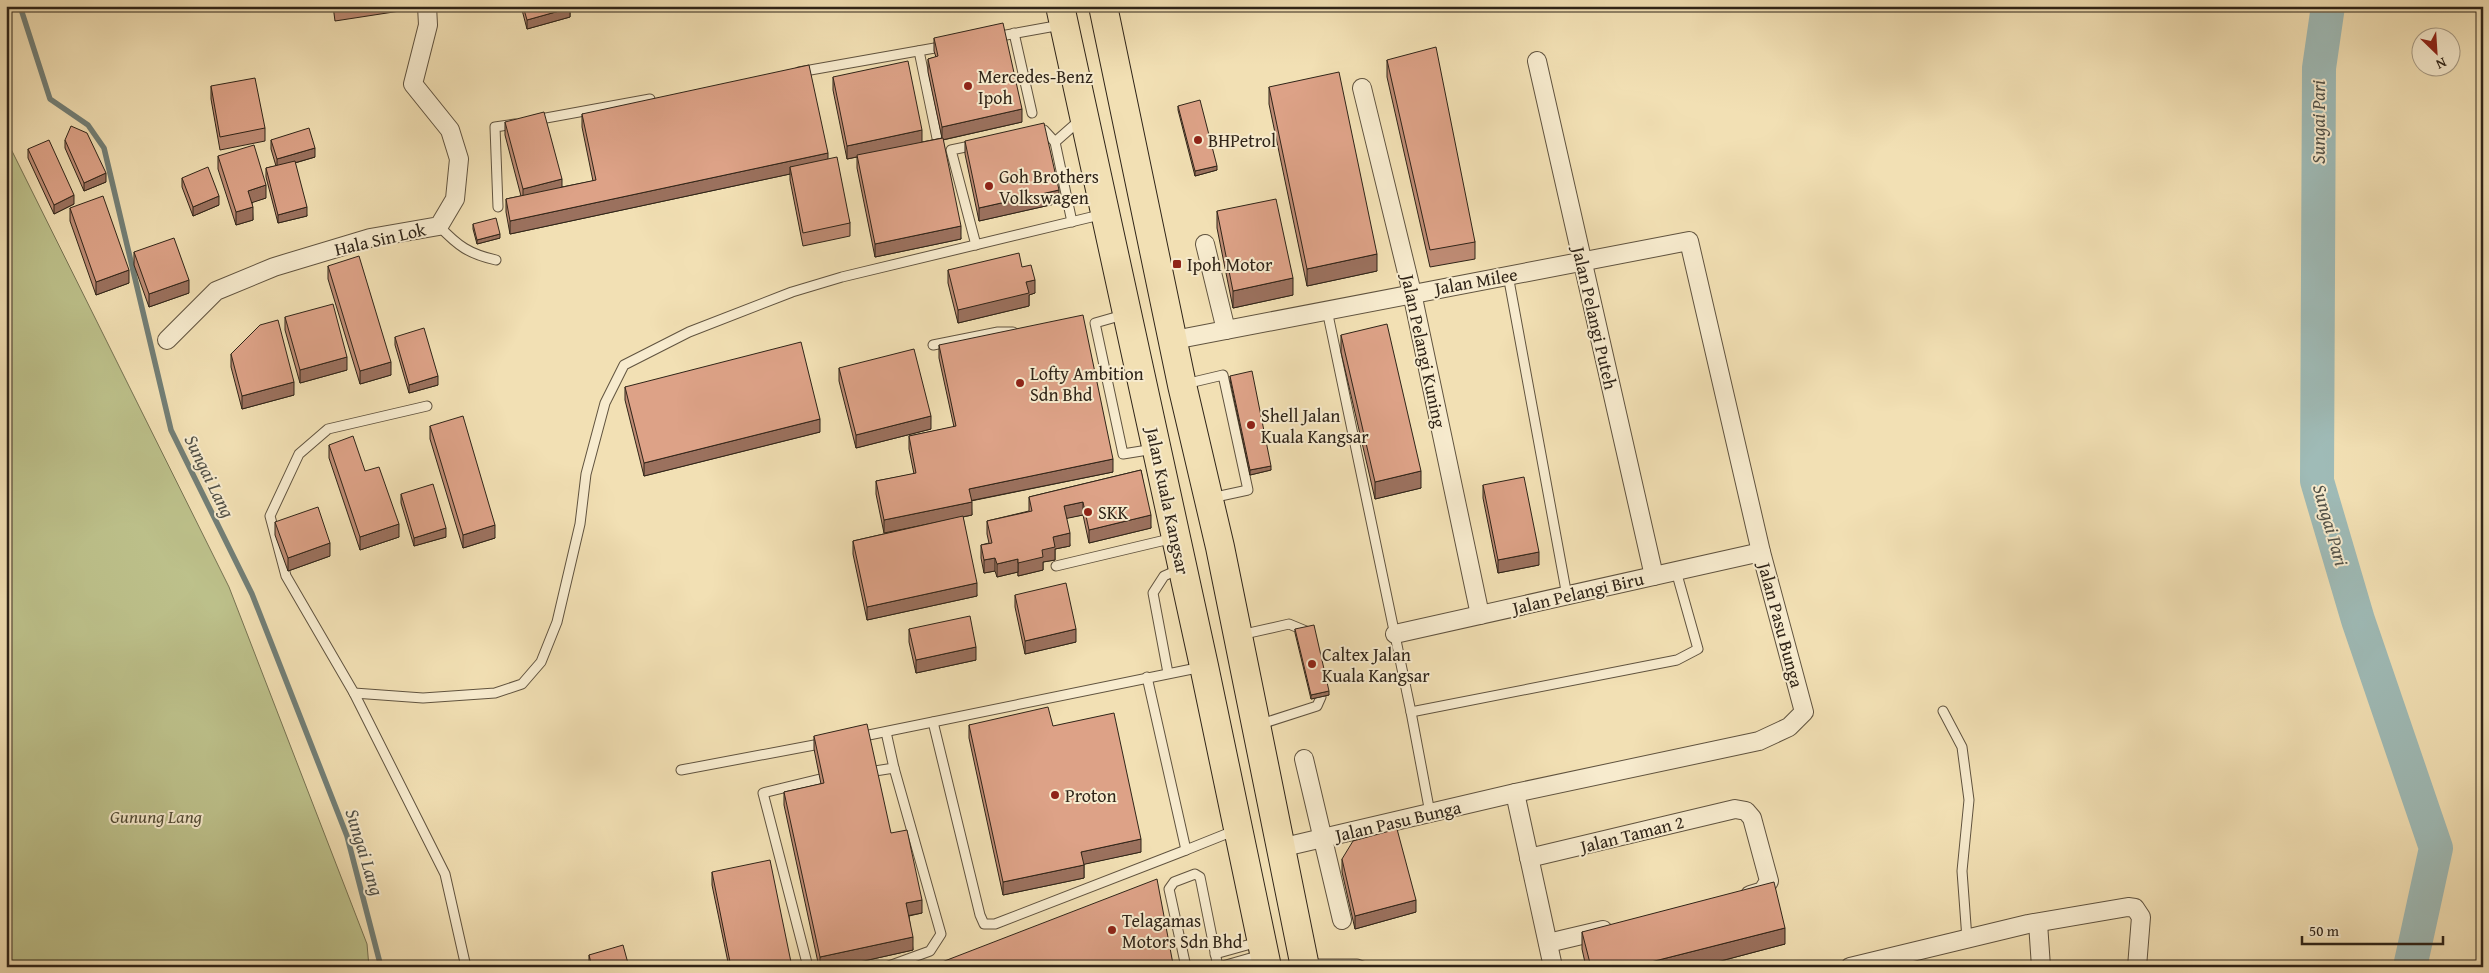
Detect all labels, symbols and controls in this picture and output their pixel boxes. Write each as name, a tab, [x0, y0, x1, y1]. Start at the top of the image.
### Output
north arrow	[2412, 28, 2462, 78]
text: N	[2432, 53, 2450, 75]
place label: Mercedes-Benz Ipoh	[978, 63, 1093, 111]
marker: Mercedes-Benz Ipoh	[962, 80, 974, 92]
water label: Sungai Pari	[2304, 80, 2332, 164]
place label: BHPetrol	[1208, 127, 1276, 154]
marker: BHPetrol	[1192, 134, 1204, 146]
place label: Goh Brothers Volkswagen	[999, 163, 1099, 211]
marker: Goh Brothers Volkswagen	[983, 180, 995, 192]
street label: Hala Sin Lok	[332, 215, 429, 263]
street label: Jalan Pelangi Puteh	[1565, 242, 1625, 392]
place label: Ipoh Motor	[1187, 251, 1273, 278]
marker: Ipoh Motor	[1171, 258, 1183, 270]
street label: Jalan Milee	[1431, 260, 1519, 302]
street label: Jalan Pelangi Kuning	[1394, 270, 1453, 430]
place label: Lofty Ambition Sdn Bhd	[1030, 360, 1144, 408]
marker: Lofty Ambition Sdn Bhd	[1014, 377, 1026, 389]
place label: Shell Jalan Kuala Kangsar	[1261, 402, 1369, 450]
marker: Shell Jalan Kuala Kangsar	[1245, 419, 1257, 431]
street label: Jalan Kuala Kangsar	[1139, 423, 1197, 578]
water label: Sungai Lang	[178, 430, 242, 523]
water label: Sungai Pari	[2306, 481, 2356, 569]
place label: SKK	[1098, 499, 1128, 526]
marker: SKK	[1082, 506, 1094, 518]
street label: Jalan Pasu Bunga	[1751, 558, 1811, 691]
street label: Jalan Pelangi Biru	[1508, 565, 1647, 622]
place label: Caltex Jalan Kuala Kangsar	[1322, 641, 1430, 689]
marker: Caltex Jalan Kuala Kangsar	[1306, 658, 1318, 670]
place label: Proton	[1065, 782, 1117, 809]
marker: Proton	[1049, 789, 1061, 801]
street label: Jalan Pasu Bunga	[1330, 793, 1464, 849]
park label: Gunung Lang	[110, 803, 202, 830]
water label: Sungai Lang	[339, 805, 392, 899]
street label: Jalan Taman 2	[1576, 808, 1687, 860]
place label: Telagamas Motors Sdn Bhd	[1122, 907, 1243, 955]
scale bar	[2302, 913, 2443, 945]
text: 50 m	[2309, 920, 2340, 941]
marker: Telagamas Motors Sdn Bhd	[1106, 924, 1118, 936]

